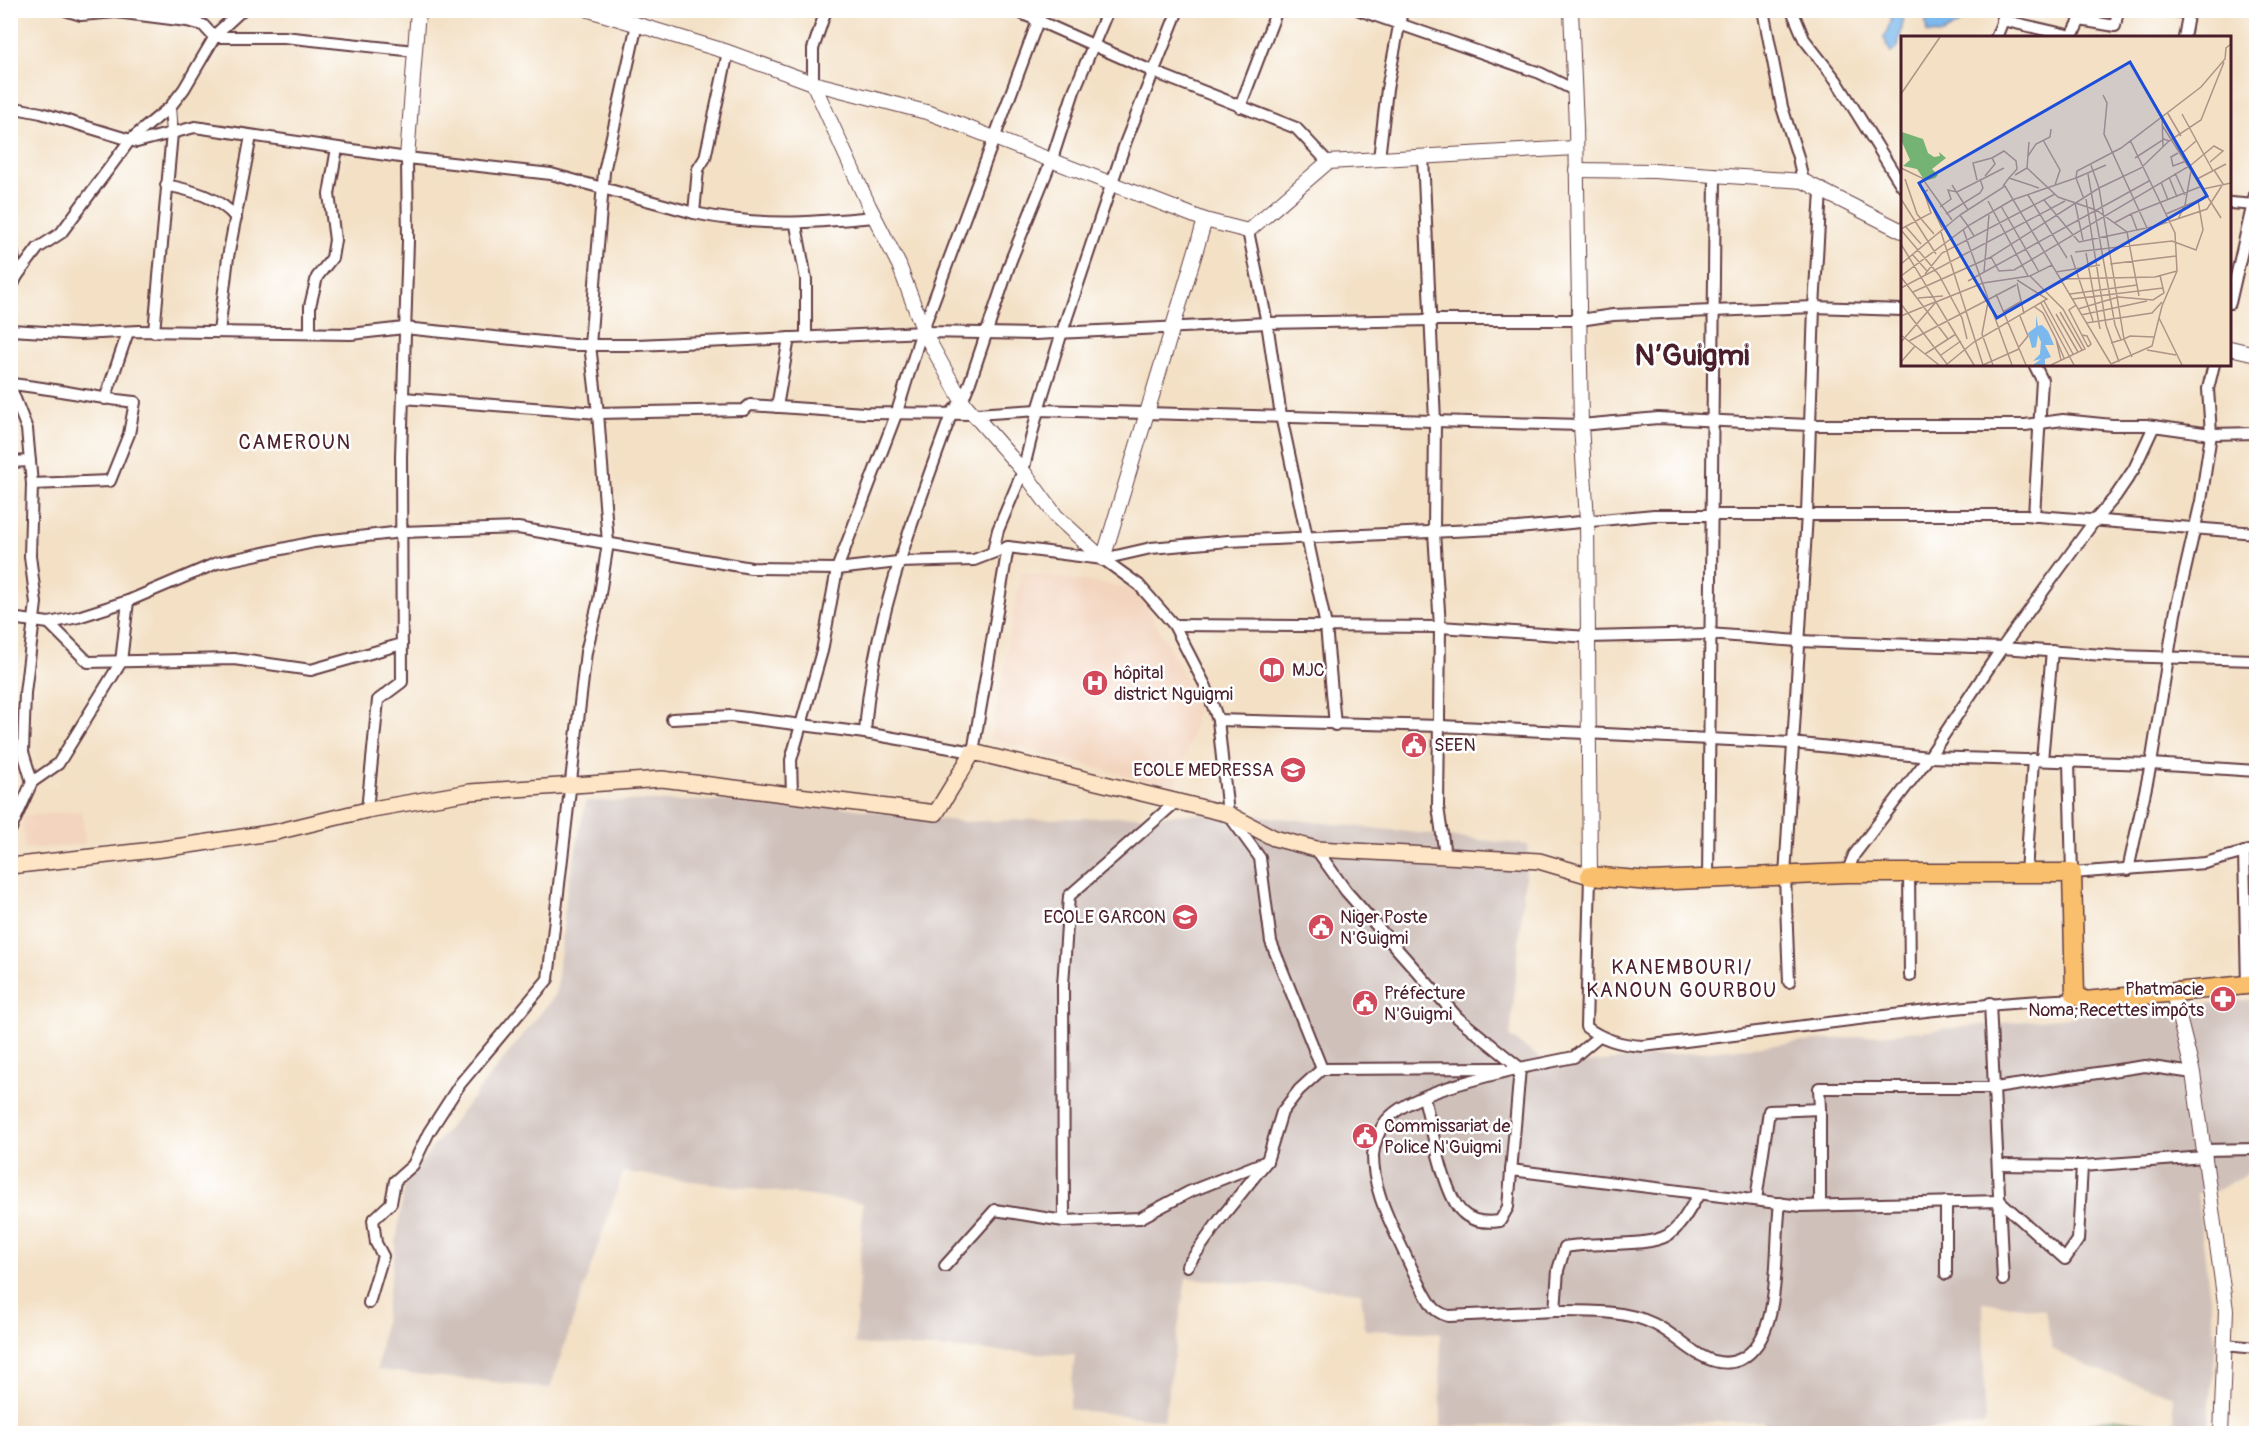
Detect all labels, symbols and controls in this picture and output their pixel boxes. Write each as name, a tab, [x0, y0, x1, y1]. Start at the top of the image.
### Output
inset map	[1901, 36, 2231, 366]
district label: N’Guigmi	[1635, 337, 1749, 374]
district label: CAMEROUN	[238, 430, 352, 455]
library icon: MJC	[1257, 655, 1287, 685]
place label: MJC	[1292, 659, 1325, 682]
place label: hôpital district Nguigmi	[1114, 662, 1233, 706]
hospital icon: hôpital district Nguigmi	[1080, 668, 1110, 698]
public building icon: SEEN	[1399, 730, 1429, 760]
place label: SEEN	[1434, 734, 1476, 757]
school or university icon: ECOLE MEDRESSA	[1278, 755, 1308, 785]
place label: ECOLE MEDRESSA	[1133, 759, 1274, 782]
school or university icon: ECOLE GARCON	[1170, 902, 1200, 932]
place label: ECOLE GARCON	[1043, 906, 1166, 929]
place label: Niger Poste N'Guigmi	[1340, 906, 1428, 950]
public building icon: Niger Poste N'Guigmi	[1306, 912, 1336, 942]
district label: KANEMBOURI/ KANOUN GOURBOU	[1586, 955, 1778, 1003]
place label: Phatmacie Noma;Recettes impôts	[2028, 978, 2204, 1022]
place label: Préfecture N'Guigmi	[1384, 982, 1465, 1026]
pharmacy icon: Phatmacie Noma;Recettes impôts	[2208, 984, 2238, 1014]
public building icon: Préfecture N'Guigmi	[1350, 988, 1380, 1018]
place label: Commissariat de Police N'Guigmi	[1384, 1115, 1510, 1159]
public building icon: Commissariat de Police N'Guigmi	[1350, 1121, 1380, 1151]

